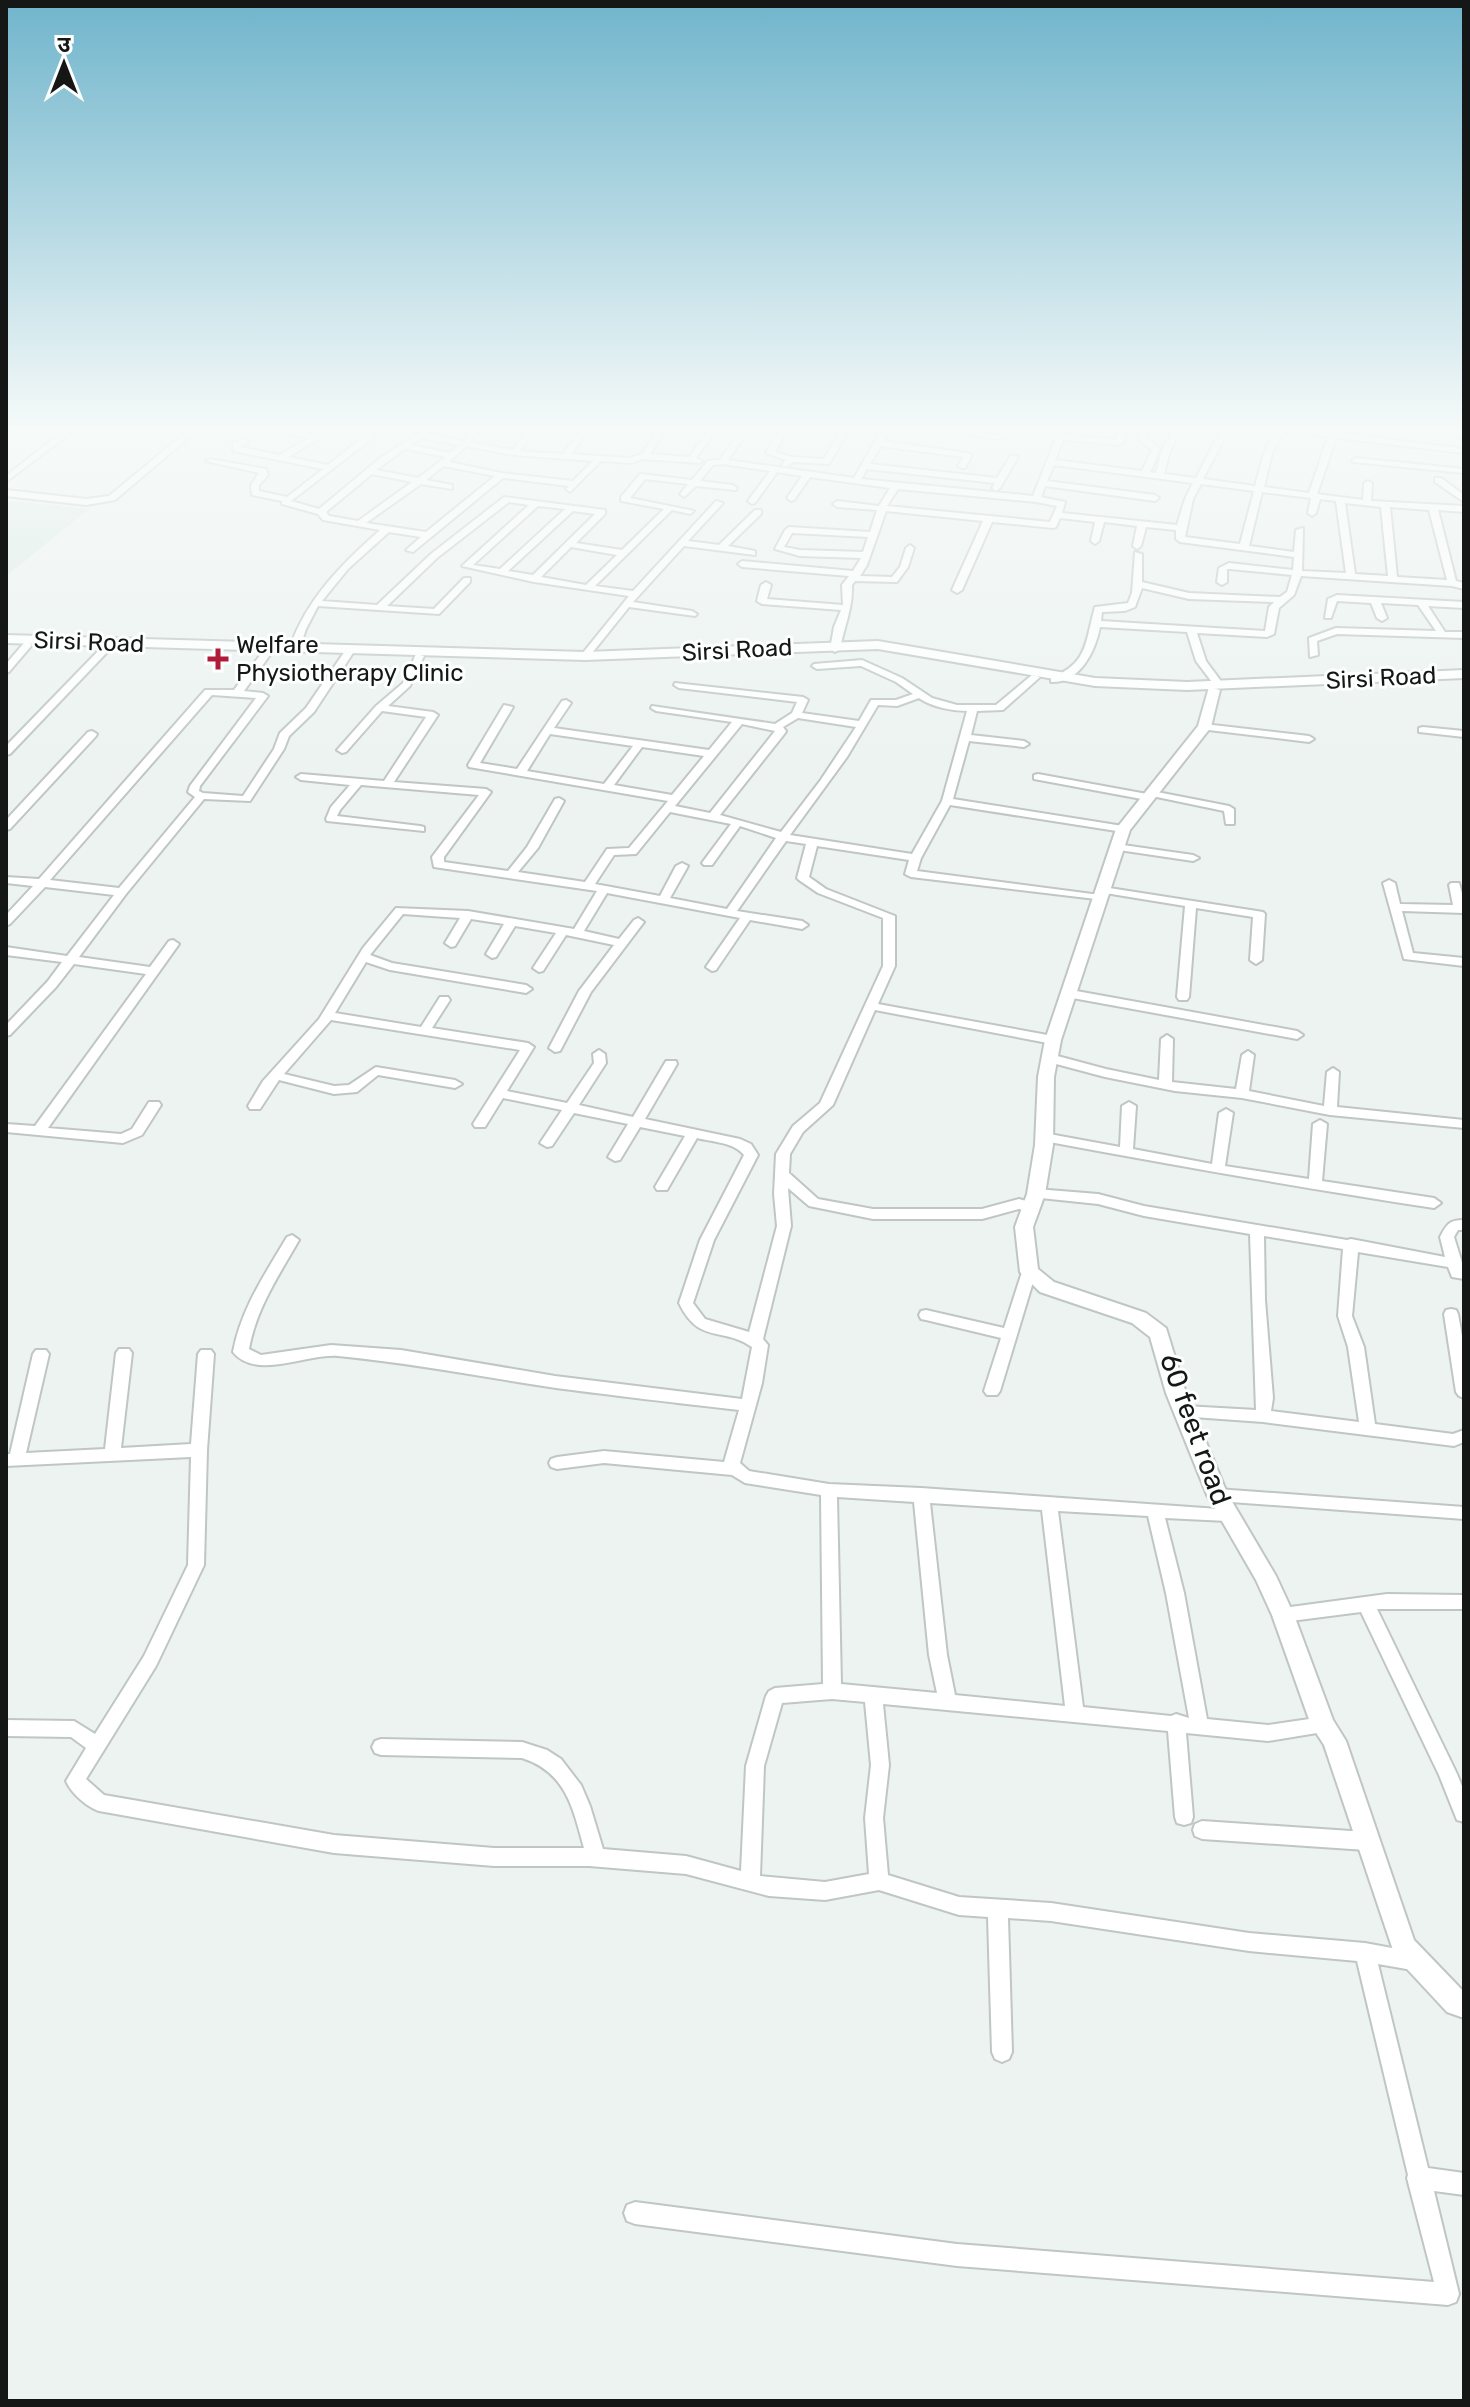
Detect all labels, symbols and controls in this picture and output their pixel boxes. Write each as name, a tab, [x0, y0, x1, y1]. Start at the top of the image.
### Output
north arrow	[24, 24, 104, 104]
text: उ	[58, 31, 72, 58]
street label: Sirsi Road	[33, 626, 145, 658]
place label: Welfare Physiotherapy Clinic	[236, 631, 463, 687]
street label: Sirsi Road	[681, 633, 793, 667]
marker: Welfare Physiotherapy Clinic	[207, 648, 229, 670]
street label: Sirsi Road	[1325, 661, 1437, 695]
street label: 60 feet road	[1153, 1349, 1238, 1510]

